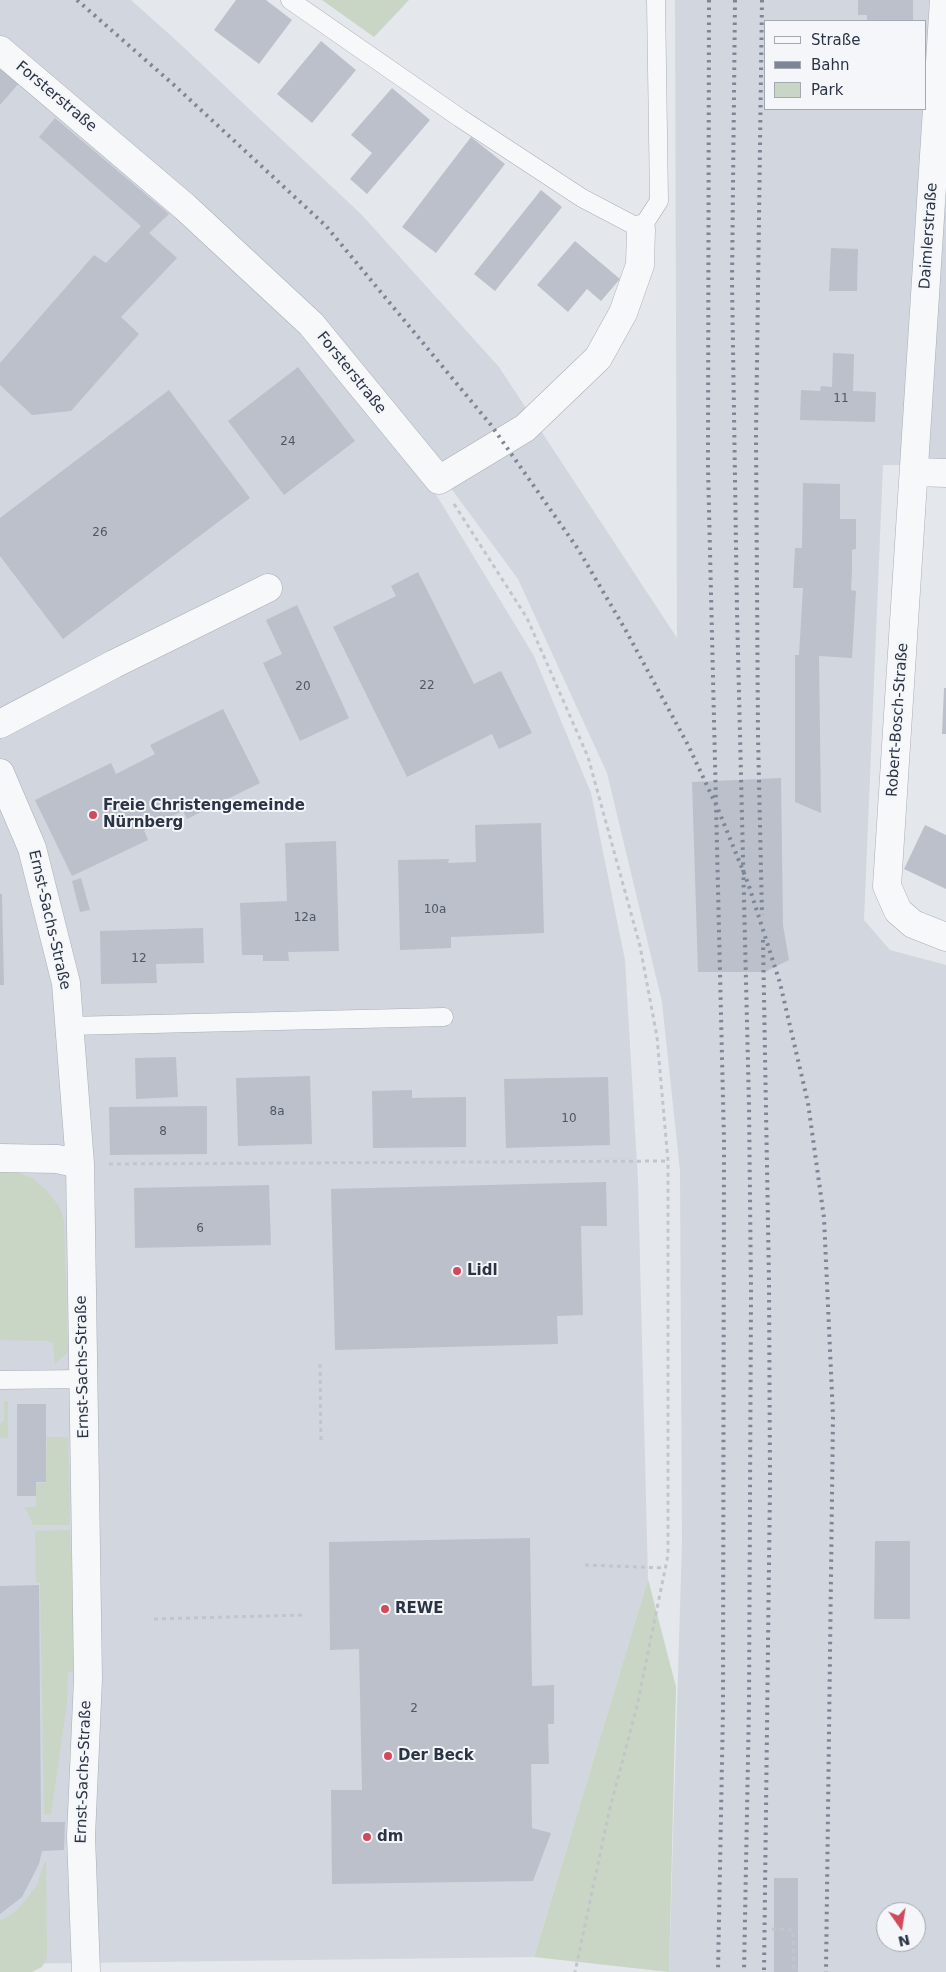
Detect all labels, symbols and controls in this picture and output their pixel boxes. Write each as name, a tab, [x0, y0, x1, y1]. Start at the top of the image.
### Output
legend	[764, 20, 926, 110]
text: Straße	[811, 31, 860, 49]
text: Bahn	[811, 56, 850, 74]
street label: Forsterstraße	[12, 58, 100, 136]
text: Park	[811, 81, 843, 99]
street label: Daimlerstraße	[916, 182, 942, 290]
street label: Forsterstraße	[312, 328, 390, 418]
house number: 11	[833, 392, 849, 406]
house number: 24	[280, 435, 296, 449]
house number: 26	[92, 526, 108, 540]
street label: Robert-Bosch-Straße	[884, 642, 912, 798]
house number: 22	[419, 679, 435, 693]
house number: 20	[295, 680, 311, 694]
place label: Freie Christengemeinde Nürnberg	[103, 797, 305, 832]
marker: Freie Christengemeinde Nürnberg	[87, 809, 99, 821]
street label: Ernst-Sachs-Straße	[24, 848, 74, 992]
house number: 10a	[424, 903, 446, 917]
house number: 12a	[294, 911, 316, 925]
house number: 12	[131, 952, 147, 966]
house number: 8a	[270, 1105, 284, 1119]
house number: 10	[561, 1112, 577, 1126]
house number: 8	[159, 1125, 167, 1139]
house number: 6	[196, 1222, 204, 1236]
place label: Lidl	[467, 1262, 498, 1280]
marker: Lidl	[451, 1265, 463, 1277]
street label: Ernst-Sachs-Straße	[73, 1295, 93, 1439]
place label: REWE	[395, 1600, 444, 1618]
marker: REWE	[379, 1603, 391, 1615]
street label: Ernst-Sachs-Straße	[73, 1700, 95, 1844]
house number: 2	[410, 1702, 418, 1716]
place label: Der Beck	[398, 1747, 474, 1765]
marker: Der Beck	[382, 1750, 394, 1762]
place label: dm	[377, 1828, 403, 1846]
marker: dm	[361, 1831, 373, 1843]
north arrow	[876, 1902, 926, 1952]
text: N	[897, 1932, 912, 1950]

